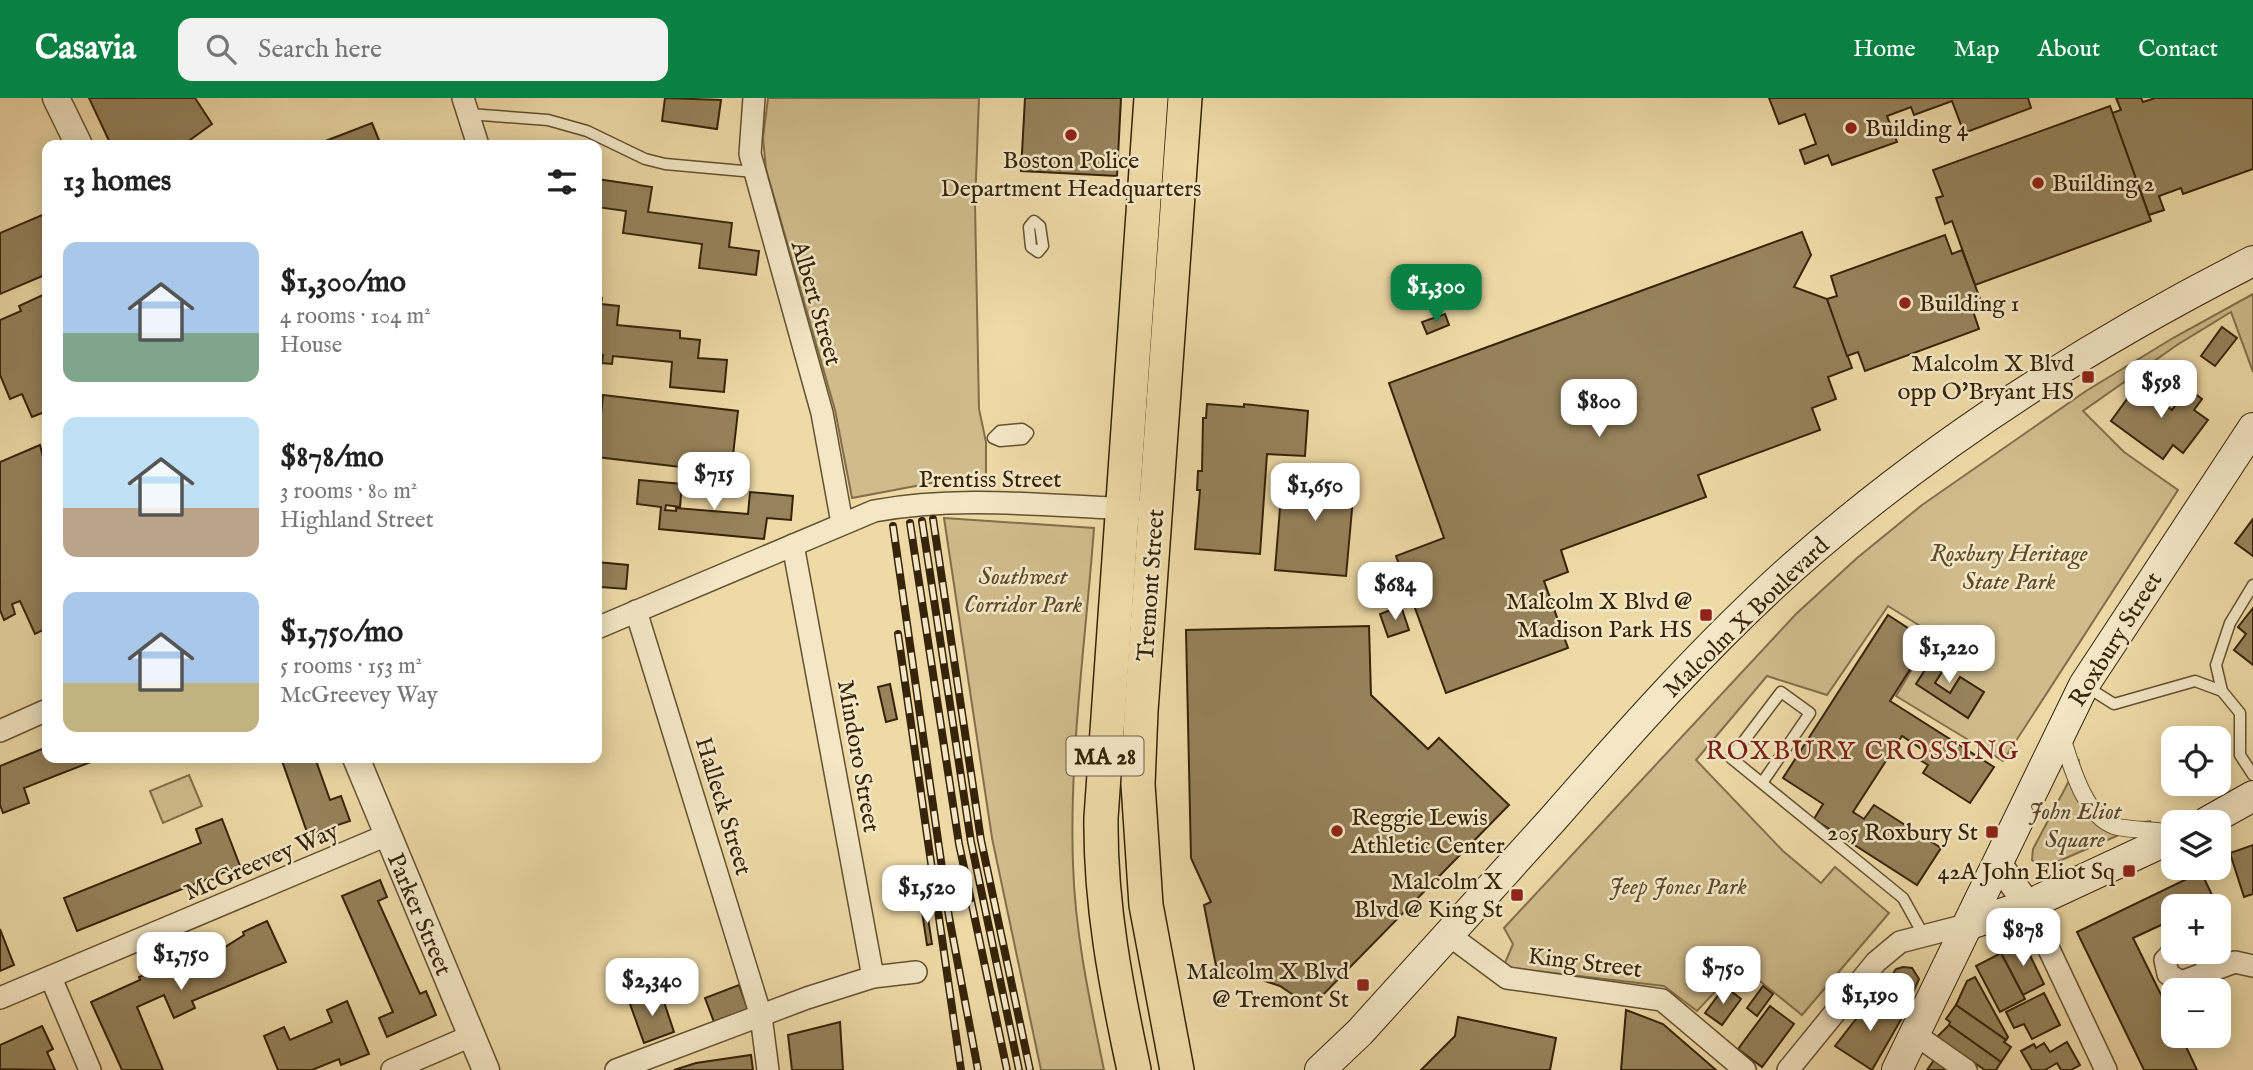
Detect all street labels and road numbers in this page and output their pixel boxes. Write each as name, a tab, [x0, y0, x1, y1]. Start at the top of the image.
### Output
street label: Albert Street	[783, 236, 848, 369]
street label: Prentiss Street	[919, 465, 1061, 496]
street label: Tremont Street	[1131, 508, 1172, 662]
street label: Malcolm X Boulevard	[1658, 531, 1837, 705]
street label: Roxbury Street	[2063, 567, 2170, 713]
street label: Mindoro Street	[829, 678, 886, 835]
street label: Halleck Street	[687, 734, 758, 879]
road number: MA 28	[1066, 736, 1144, 776]
street label: McGreevey Way	[180, 816, 344, 909]
street label: Parker Street	[379, 849, 458, 981]
street label: King Street	[1526, 941, 1644, 986]

